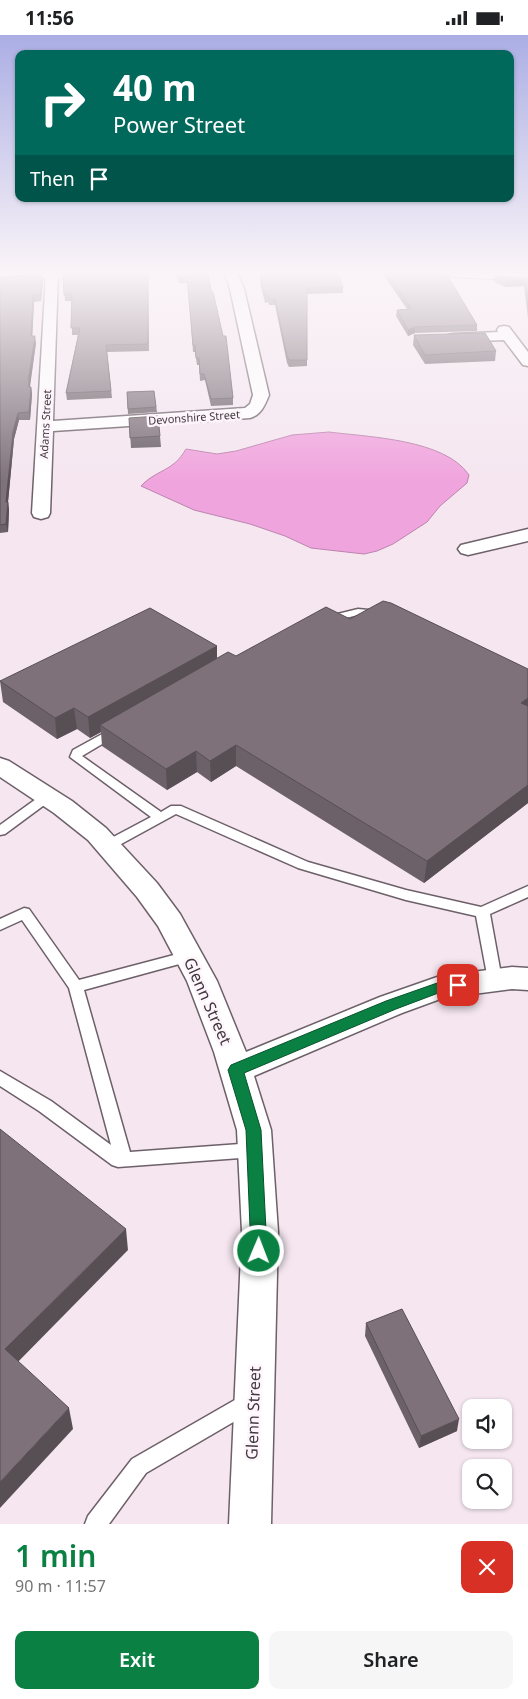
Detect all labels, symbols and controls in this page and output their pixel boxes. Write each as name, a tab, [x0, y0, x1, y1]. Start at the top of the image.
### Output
text: 11:56	[25, 5, 74, 31]
text: 40 m	[113, 64, 196, 111]
icon: right	[30, 70, 95, 135]
text: Power Street	[113, 109, 245, 139]
icon: arrive	[85, 165, 113, 193]
text: Then	[30, 166, 75, 192]
street label: Adams Street	[36, 389, 54, 459]
street label: Devonshire Street	[148, 406, 240, 428]
street label: Glenn Street	[179, 954, 237, 1048]
pin	[437, 964, 479, 1006]
icon: arrive	[444, 971, 472, 999]
position arrow	[232, 1224, 284, 1276]
street label: Glenn Street	[240, 1366, 266, 1460]
map controls	[462, 1399, 512, 1509]
button: sound	[462, 1399, 512, 1449]
button: search	[462, 1459, 512, 1509]
text: 1 min	[15, 1535, 96, 1576]
button: close	[461, 1541, 513, 1593]
text: 90 m · 11:57	[15, 1575, 106, 1597]
button: Exit	[15, 1631, 259, 1689]
button: Share	[269, 1631, 513, 1689]

